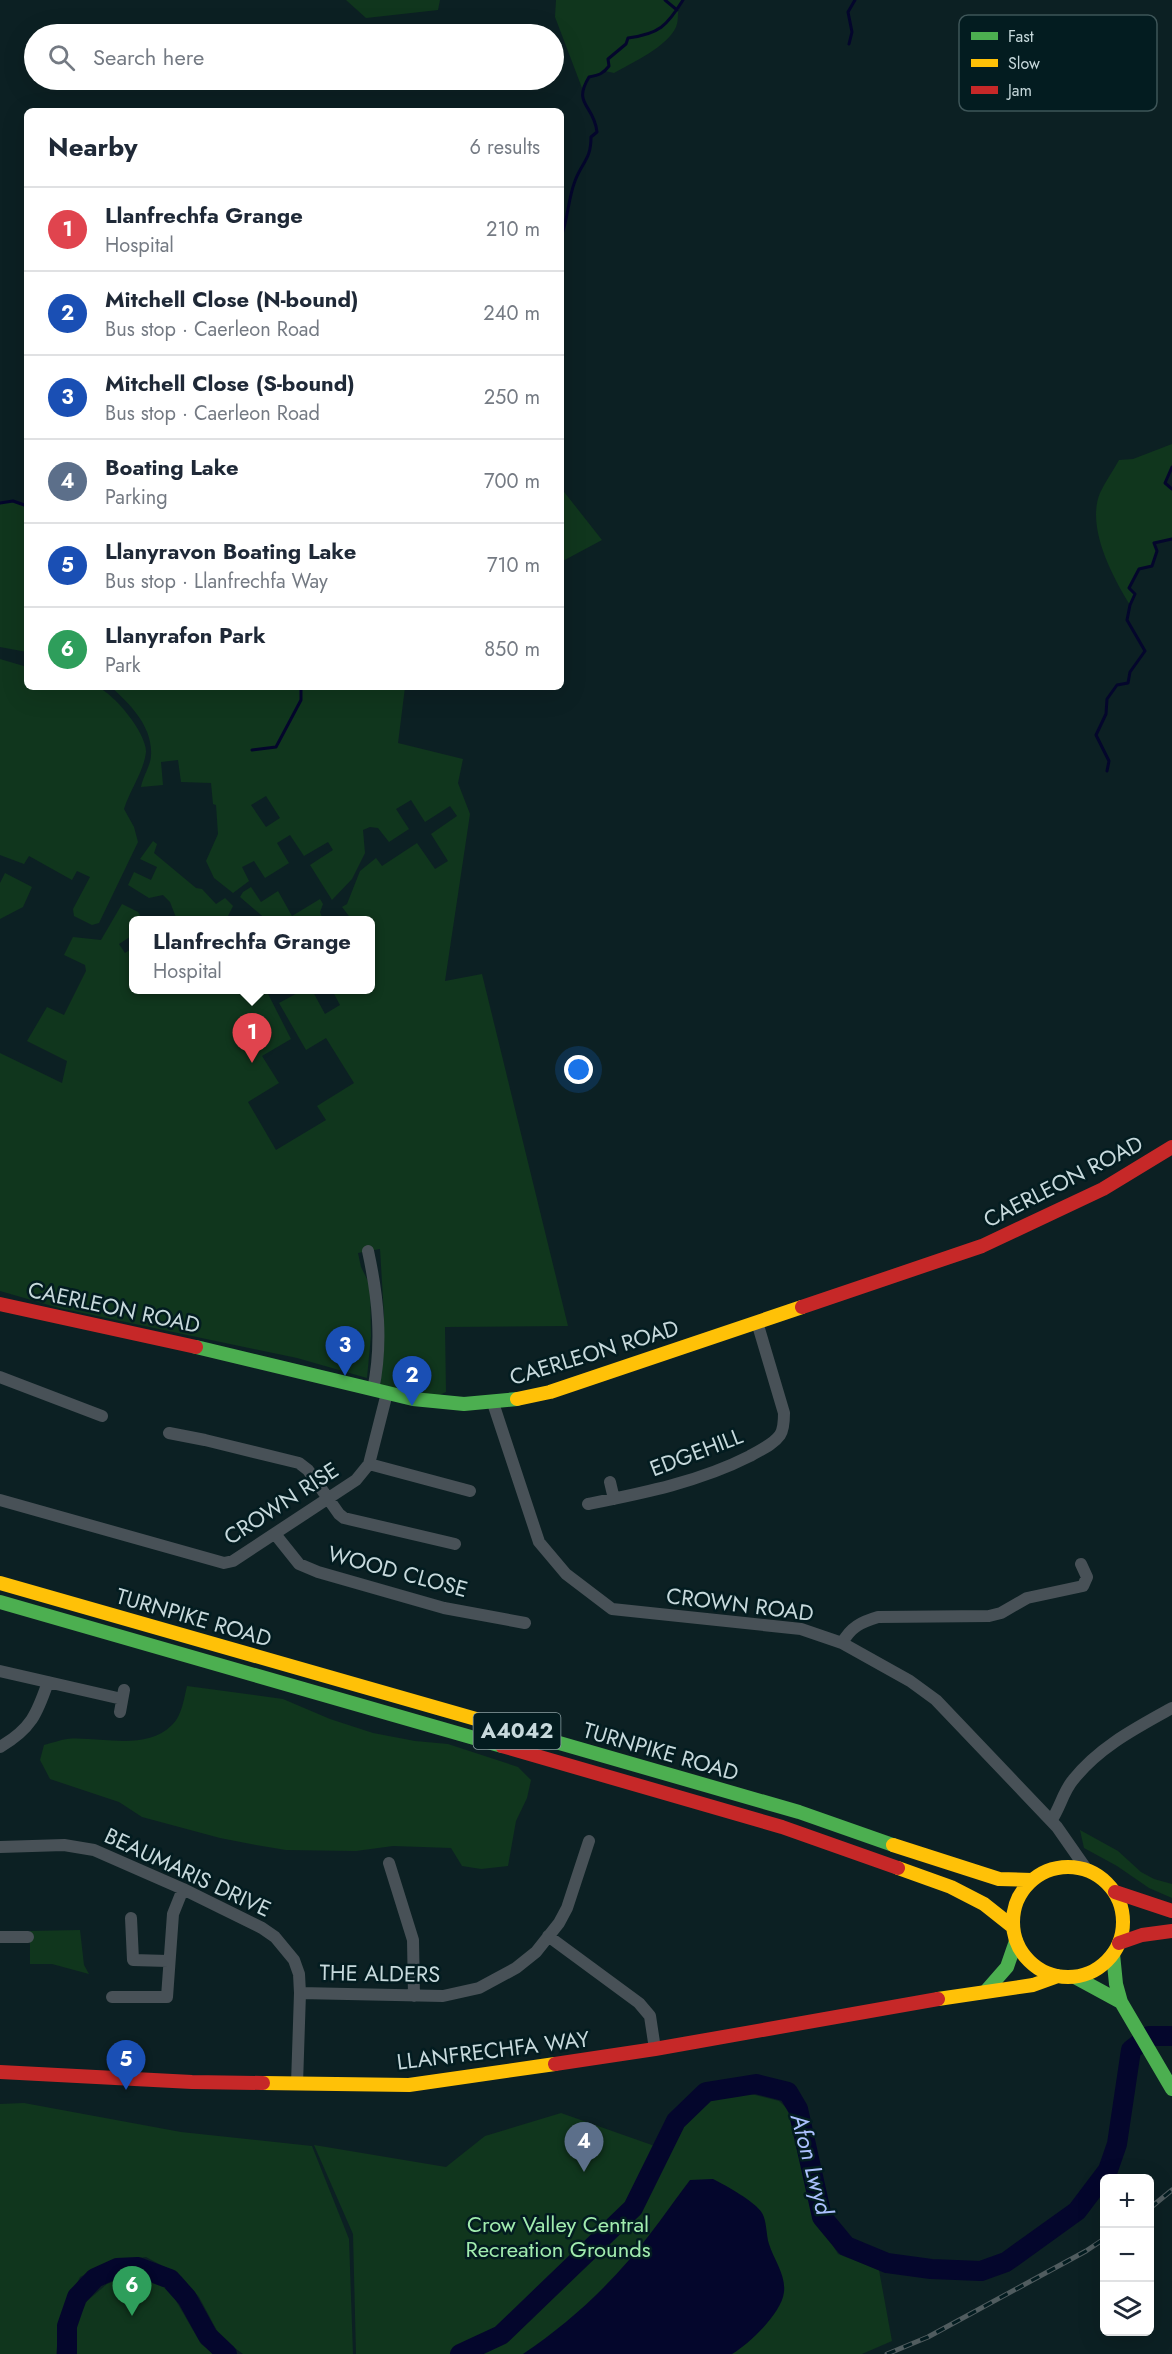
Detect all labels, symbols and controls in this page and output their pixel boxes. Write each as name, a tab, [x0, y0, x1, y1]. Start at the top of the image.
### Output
legend	[959, 15, 1157, 111]
search box	[24, 24, 564, 90]
text: Fast	[1008, 25, 1034, 48]
icon: search	[45, 41, 78, 74]
text: Search here	[93, 41, 204, 73]
text: Slow	[1008, 52, 1040, 75]
text: Jam	[1006, 79, 1032, 102]
text: Nearby	[48, 128, 137, 166]
text: 6 results	[470, 133, 540, 162]
text: Llanfrechfa Grange	[105, 199, 303, 231]
text: 1	[62, 215, 73, 244]
text: 210 m	[486, 215, 540, 244]
text: Hospital	[105, 231, 174, 260]
text: Mitchell Close (N-bound)	[105, 283, 359, 315]
text: 2	[61, 299, 74, 328]
text: 240 m	[483, 299, 540, 328]
text: Bus stop · Caerleon Road	[105, 315, 320, 344]
text: Mitchell Close (S-bound)	[105, 367, 355, 399]
text: 3	[61, 383, 74, 412]
text: 250 m	[484, 383, 540, 412]
text: Bus stop · Caerleon Road	[105, 399, 320, 428]
text: Boating Lake	[105, 451, 239, 483]
text: 4	[61, 467, 74, 496]
text: 700 m	[484, 467, 540, 496]
text: Parking	[105, 483, 168, 512]
text: Llanyravon Boating Lake	[105, 535, 356, 567]
text: 5	[61, 551, 74, 580]
text: 710 m	[487, 551, 540, 580]
text: Bus stop · Llanfrechfa Way	[105, 567, 328, 596]
text: Llanyrafon Park	[105, 619, 266, 651]
text: 6	[61, 635, 74, 664]
text: 850 m	[484, 635, 540, 664]
text: Park	[105, 651, 141, 680]
popup	[129, 916, 375, 994]
text: Llanfrechfa Grange	[153, 925, 351, 957]
text: Hospital	[153, 957, 222, 986]
pin: 1	[232, 1014, 272, 1063]
your location	[564, 1055, 593, 1084]
street label: CAERLEON ROAD	[978, 1127, 1148, 1235]
street label: CAERLEON ROAD	[25, 1273, 203, 1341]
street label: CAERLEON ROAD	[506, 1311, 683, 1393]
pin: 3	[326, 1326, 364, 1376]
pin: 2	[392, 1356, 432, 1406]
street label: EDGEHILL	[645, 1420, 747, 1484]
street label: CROWN RISE	[217, 1454, 345, 1552]
street label: WOOD CLOSE	[324, 1537, 472, 1605]
street label: CROWN ROAD	[665, 1579, 815, 1629]
street label: TURNPIKE ROAD	[112, 1580, 276, 1655]
road number: A4042	[474, 1713, 560, 1749]
street label: TURNPIKE ROAD	[579, 1714, 743, 1789]
street label: BEAUMARIS DRIVE	[99, 1819, 277, 1925]
street label: THE ALDERS	[319, 1956, 441, 1990]
street label: LLANFRECHFA WAY	[395, 2022, 592, 2078]
pin: 5	[106, 2040, 146, 2090]
water label: Afon Lwyd	[781, 2108, 843, 2220]
pin: 4	[564, 2122, 604, 2172]
map controls	[1100, 2174, 1154, 2336]
button: +	[1100, 2174, 1154, 2228]
park label: Crow Valley Central Recreation Grounds	[465, 2208, 651, 2265]
button: −	[1100, 2228, 1154, 2282]
pin: 6	[112, 2266, 152, 2316]
button: layers	[1100, 2282, 1154, 2336]

